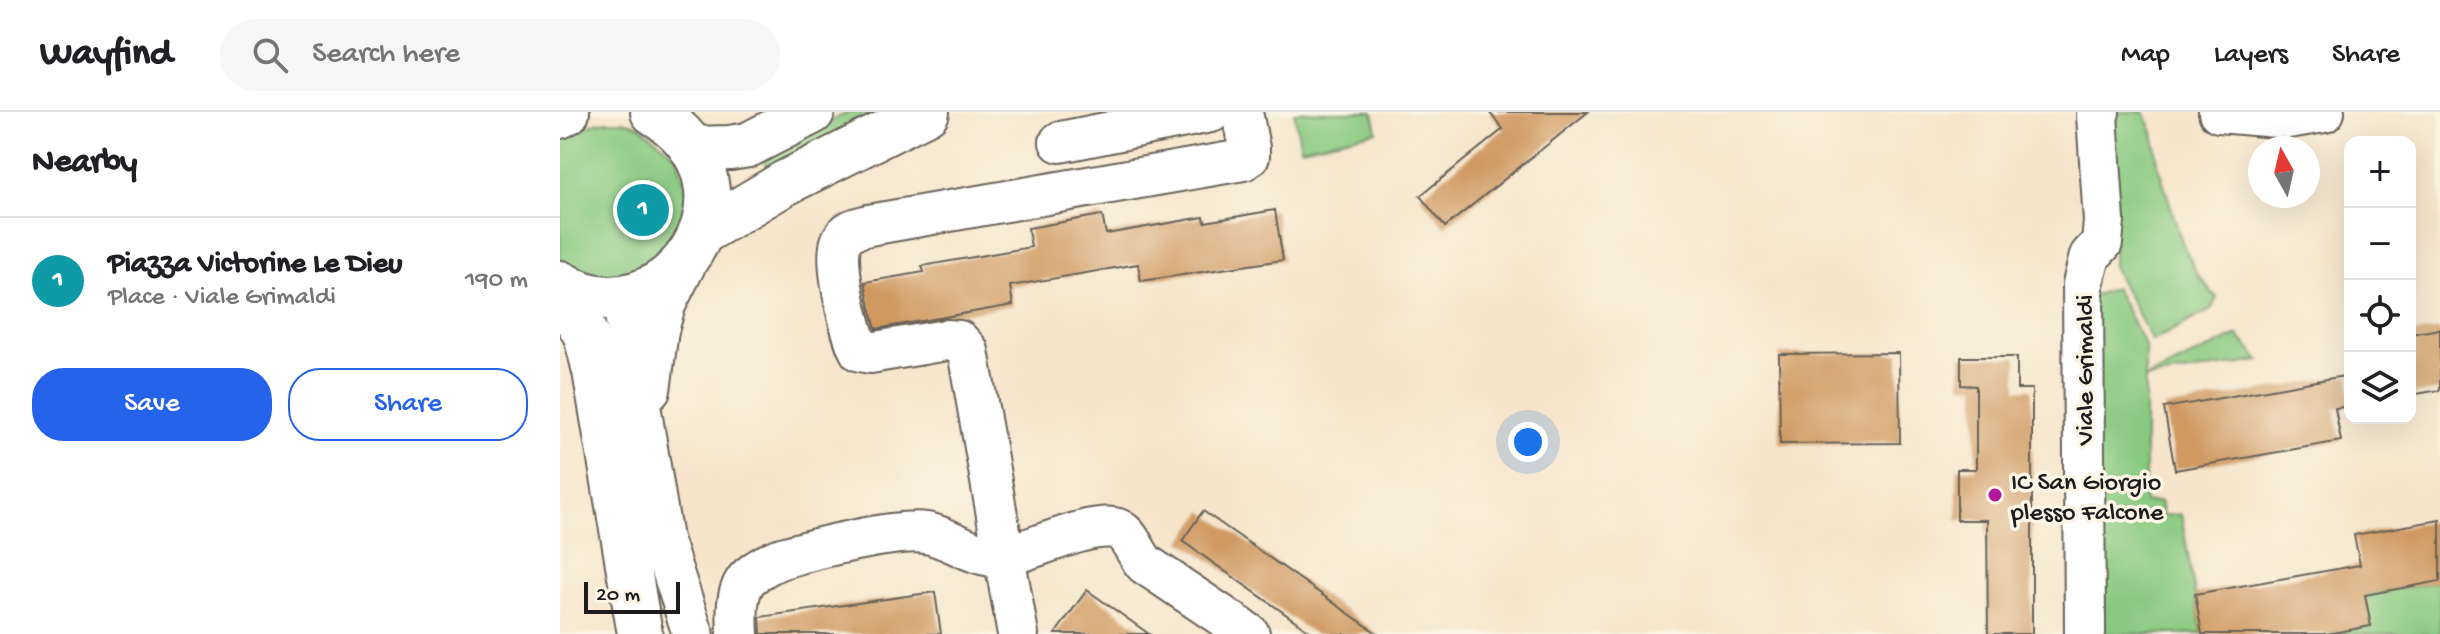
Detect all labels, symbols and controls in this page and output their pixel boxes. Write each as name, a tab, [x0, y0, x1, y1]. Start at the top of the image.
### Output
search box	[220, 19, 780, 91]
text: Wayfind	[40, 33, 172, 77]
icon: search	[248, 33, 292, 77]
text: Search here	[312, 38, 460, 73]
text: Map	[2121, 39, 2170, 72]
text: Layers	[2214, 39, 2288, 72]
text: Share	[2332, 39, 2400, 72]
north arrow	[2248, 136, 2320, 208]
map controls	[2344, 136, 2416, 424]
button: +	[2344, 136, 2416, 208]
text: Nearby	[32, 144, 137, 184]
pin: 1	[617, 180, 669, 240]
button: −	[2344, 208, 2416, 280]
text: Piazza Victorine Le Dieu	[108, 248, 402, 283]
text: 1	[53, 266, 63, 297]
text: 190 m	[465, 266, 528, 297]
button: locate	[2344, 280, 2416, 352]
text: Place · Viale Grimaldi	[108, 283, 336, 314]
street label: Viale Grimaldi	[2072, 295, 2103, 446]
button: layers	[2344, 352, 2416, 424]
button: Save	[32, 368, 272, 441]
button: Share	[288, 368, 528, 441]
your location	[1508, 422, 1548, 462]
place label: IC San Giorgio plesso Falcone	[2010, 469, 2164, 530]
marker: IC San Giorgio plesso Falcone	[1986, 486, 2004, 504]
scale bar	[584, 578, 680, 614]
text: 20 m	[596, 583, 640, 609]

